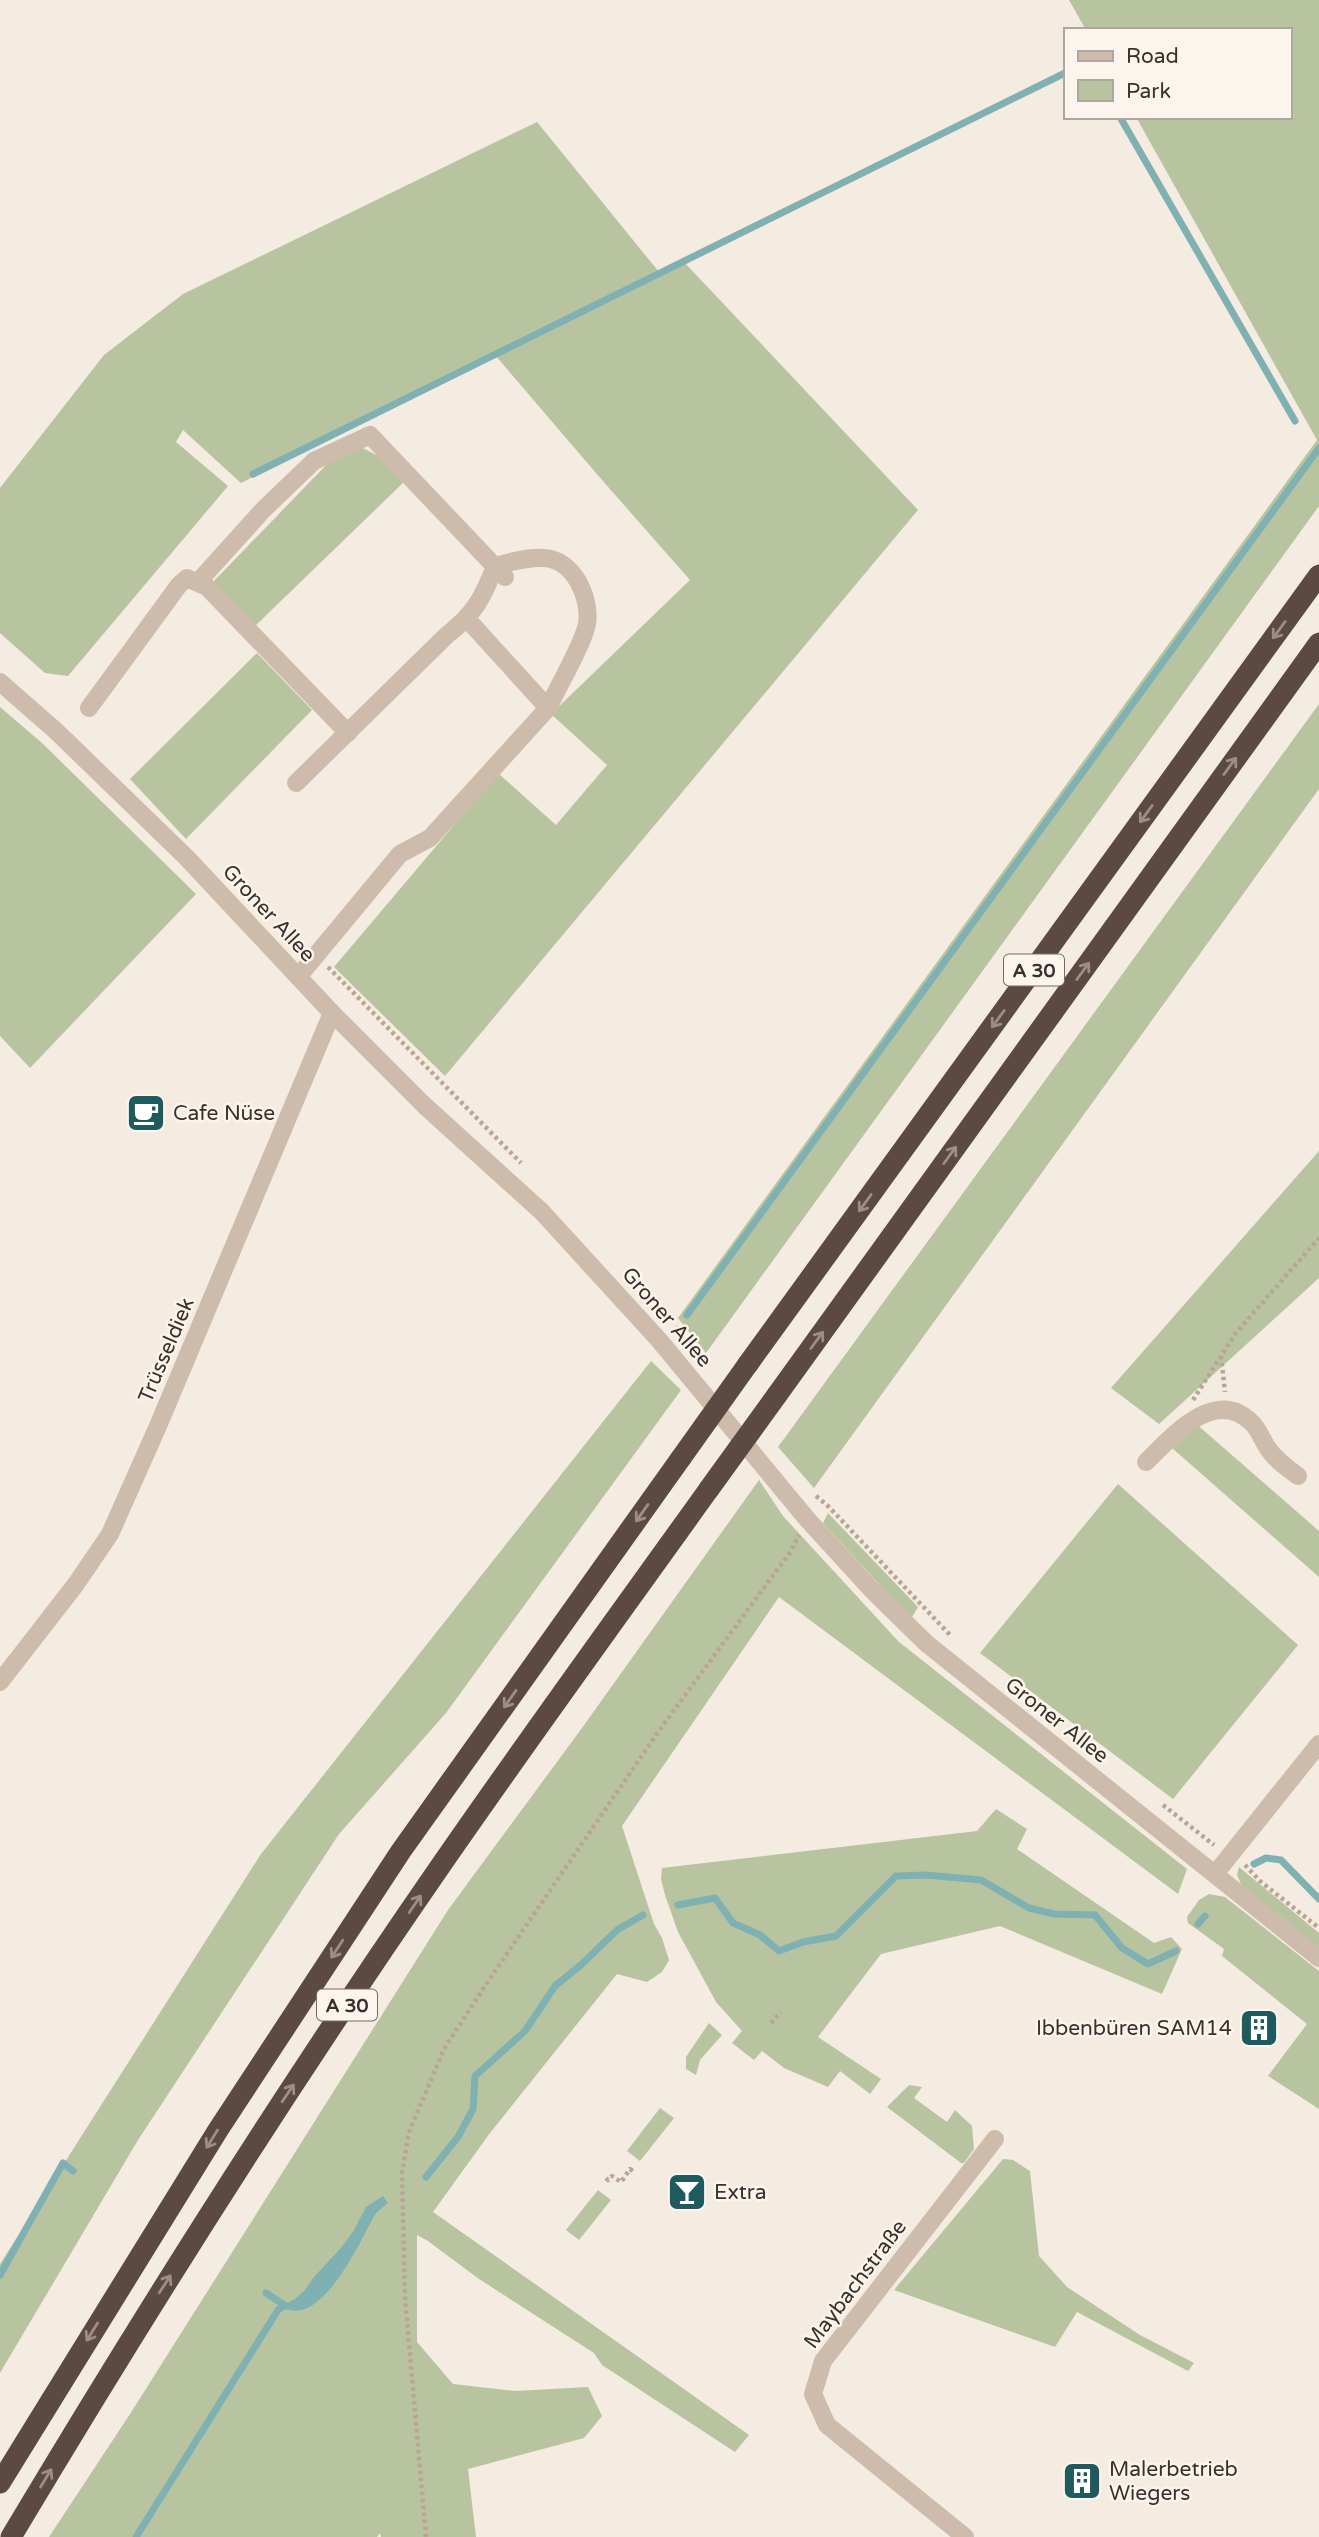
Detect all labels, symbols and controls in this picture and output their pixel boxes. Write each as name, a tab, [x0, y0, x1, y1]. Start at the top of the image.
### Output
legend	[1064, 28, 1291, 119]
text: Road	[1126, 44, 1179, 69]
text: Park	[1126, 79, 1171, 104]
one-way arrow	[1272, 620, 1286, 639]
one-way arrow	[1223, 757, 1238, 776]
one-way arrow	[1139, 804, 1153, 823]
street label: Groner Allee	[217, 859, 320, 967]
road number: A 30	[1004, 954, 1064, 986]
one-way arrow	[1076, 962, 1090, 981]
one-way arrow	[991, 1009, 1005, 1028]
cafe icon: Cafe Nüse	[125, 1092, 167, 1134]
place label: Cafe Nüse	[173, 1101, 275, 1126]
one-way arrow	[943, 1146, 957, 1165]
one-way arrow	[858, 1193, 872, 1212]
street label: Groner Allee	[616, 1262, 717, 1373]
street label: Trüsseldiek	[133, 1294, 200, 1406]
one-way arrow	[809, 1331, 824, 1350]
one-way arrow	[635, 1503, 649, 1522]
street label: Groner Allee	[1000, 1672, 1113, 1769]
one-way arrow	[503, 1689, 517, 1708]
one-way arrow	[408, 1895, 422, 1914]
one-way arrow	[330, 1939, 344, 1958]
road number: A 30	[317, 1990, 377, 2021]
building icon: Ibbenbüren SAM14	[1238, 2007, 1280, 2049]
place label: Ibbenbüren SAM14	[1036, 2016, 1232, 2041]
one-way arrow	[281, 2084, 295, 2103]
one-way arrow	[205, 2129, 219, 2149]
bar icon: Extra	[666, 2171, 708, 2213]
place label: Extra	[714, 2180, 767, 2205]
street label: Maybachstraße	[799, 2215, 912, 2354]
one-way arrow	[158, 2275, 172, 2295]
one-way arrow	[84, 2322, 98, 2342]
place label: Malerbetrieb Wiegers	[1109, 2457, 1238, 2506]
building icon: Malerbetrieb Wiegers	[1061, 2460, 1103, 2502]
one-way arrow	[39, 2469, 53, 2489]

